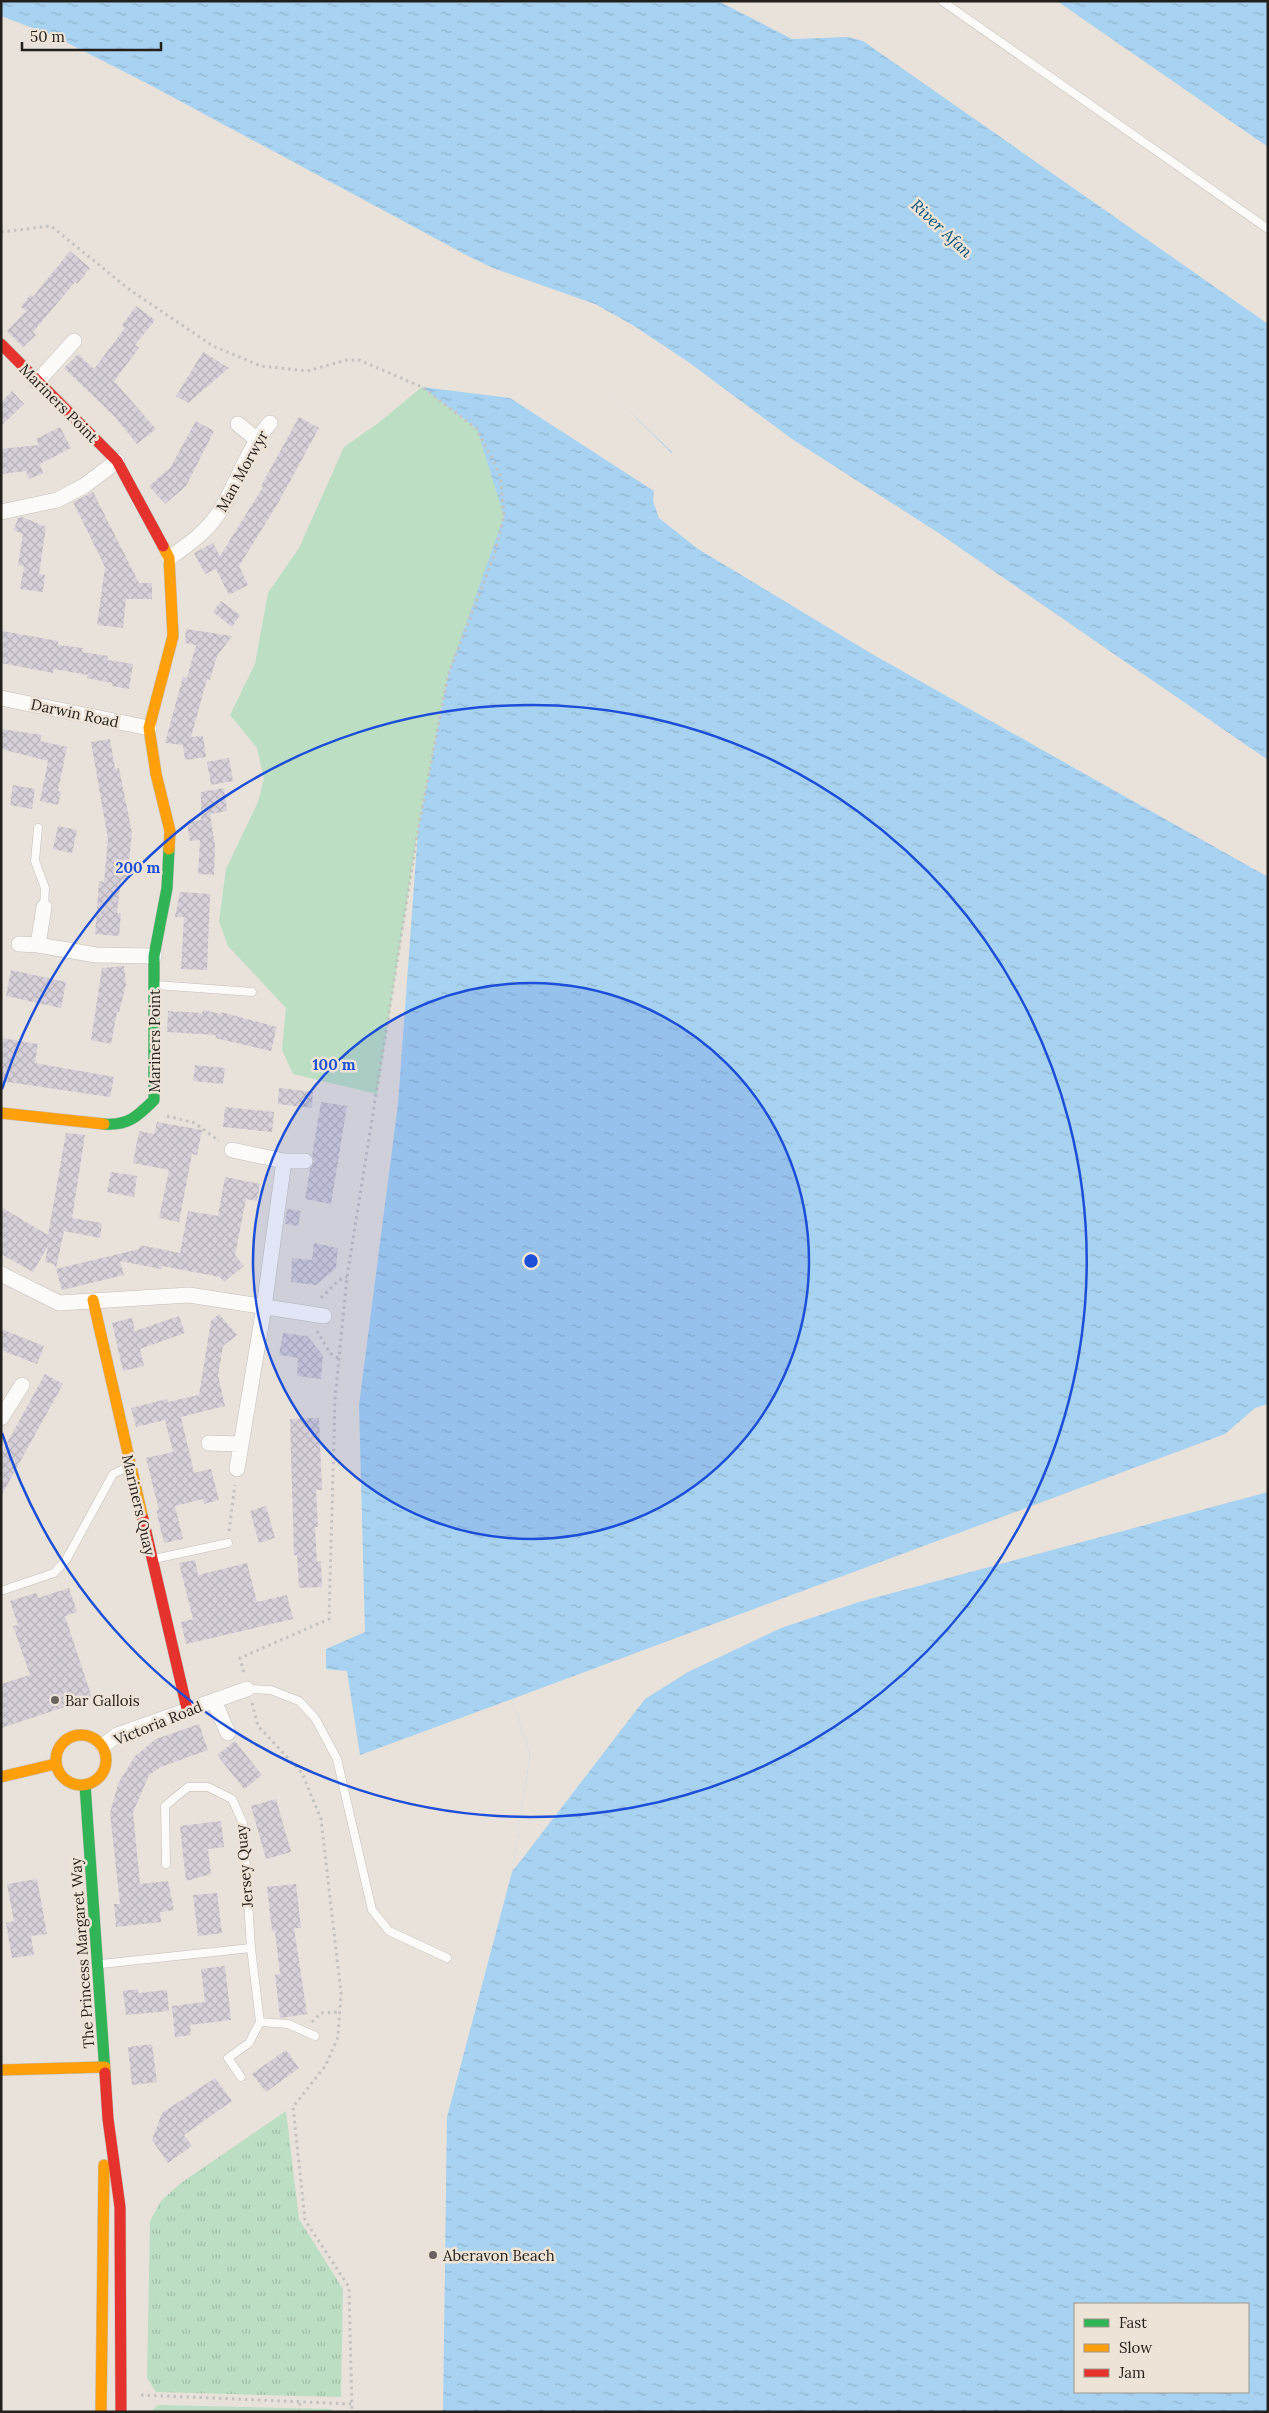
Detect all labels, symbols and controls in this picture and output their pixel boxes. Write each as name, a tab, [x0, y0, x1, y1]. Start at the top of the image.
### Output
scale bar	[22, 20, 161, 52]
text: 50 m	[30, 27, 65, 46]
water label: River Afan	[907, 195, 977, 261]
street label: Mariners Point	[16, 360, 102, 446]
street label: Man Morwyr	[212, 427, 272, 515]
street label: Darwin Road	[29, 694, 121, 732]
text: 200 m	[116, 858, 161, 877]
street label: Mariners Point	[145, 989, 164, 1093]
text: 100 m	[313, 1055, 356, 1074]
centre of rings	[522, 1252, 540, 1270]
street label: Mariners Quay	[118, 1453, 160, 1558]
place label: Bar Gallois	[65, 1691, 140, 1710]
marker: Bar Gallois	[49, 1694, 61, 1706]
street label: Victoria Road	[110, 1697, 205, 1750]
street label: Jersey Quay	[231, 1824, 257, 1909]
street label: The Princess Margaret Way	[66, 1857, 98, 2049]
place label: Aberavon Beach	[442, 2246, 555, 2265]
marker: Aberavon Beach	[427, 2249, 439, 2261]
legend	[1074, 2303, 1249, 2393]
text: Fast	[1119, 2313, 1147, 2332]
text: Slow	[1119, 2338, 1152, 2357]
text: Jam	[1118, 2363, 1146, 2382]

